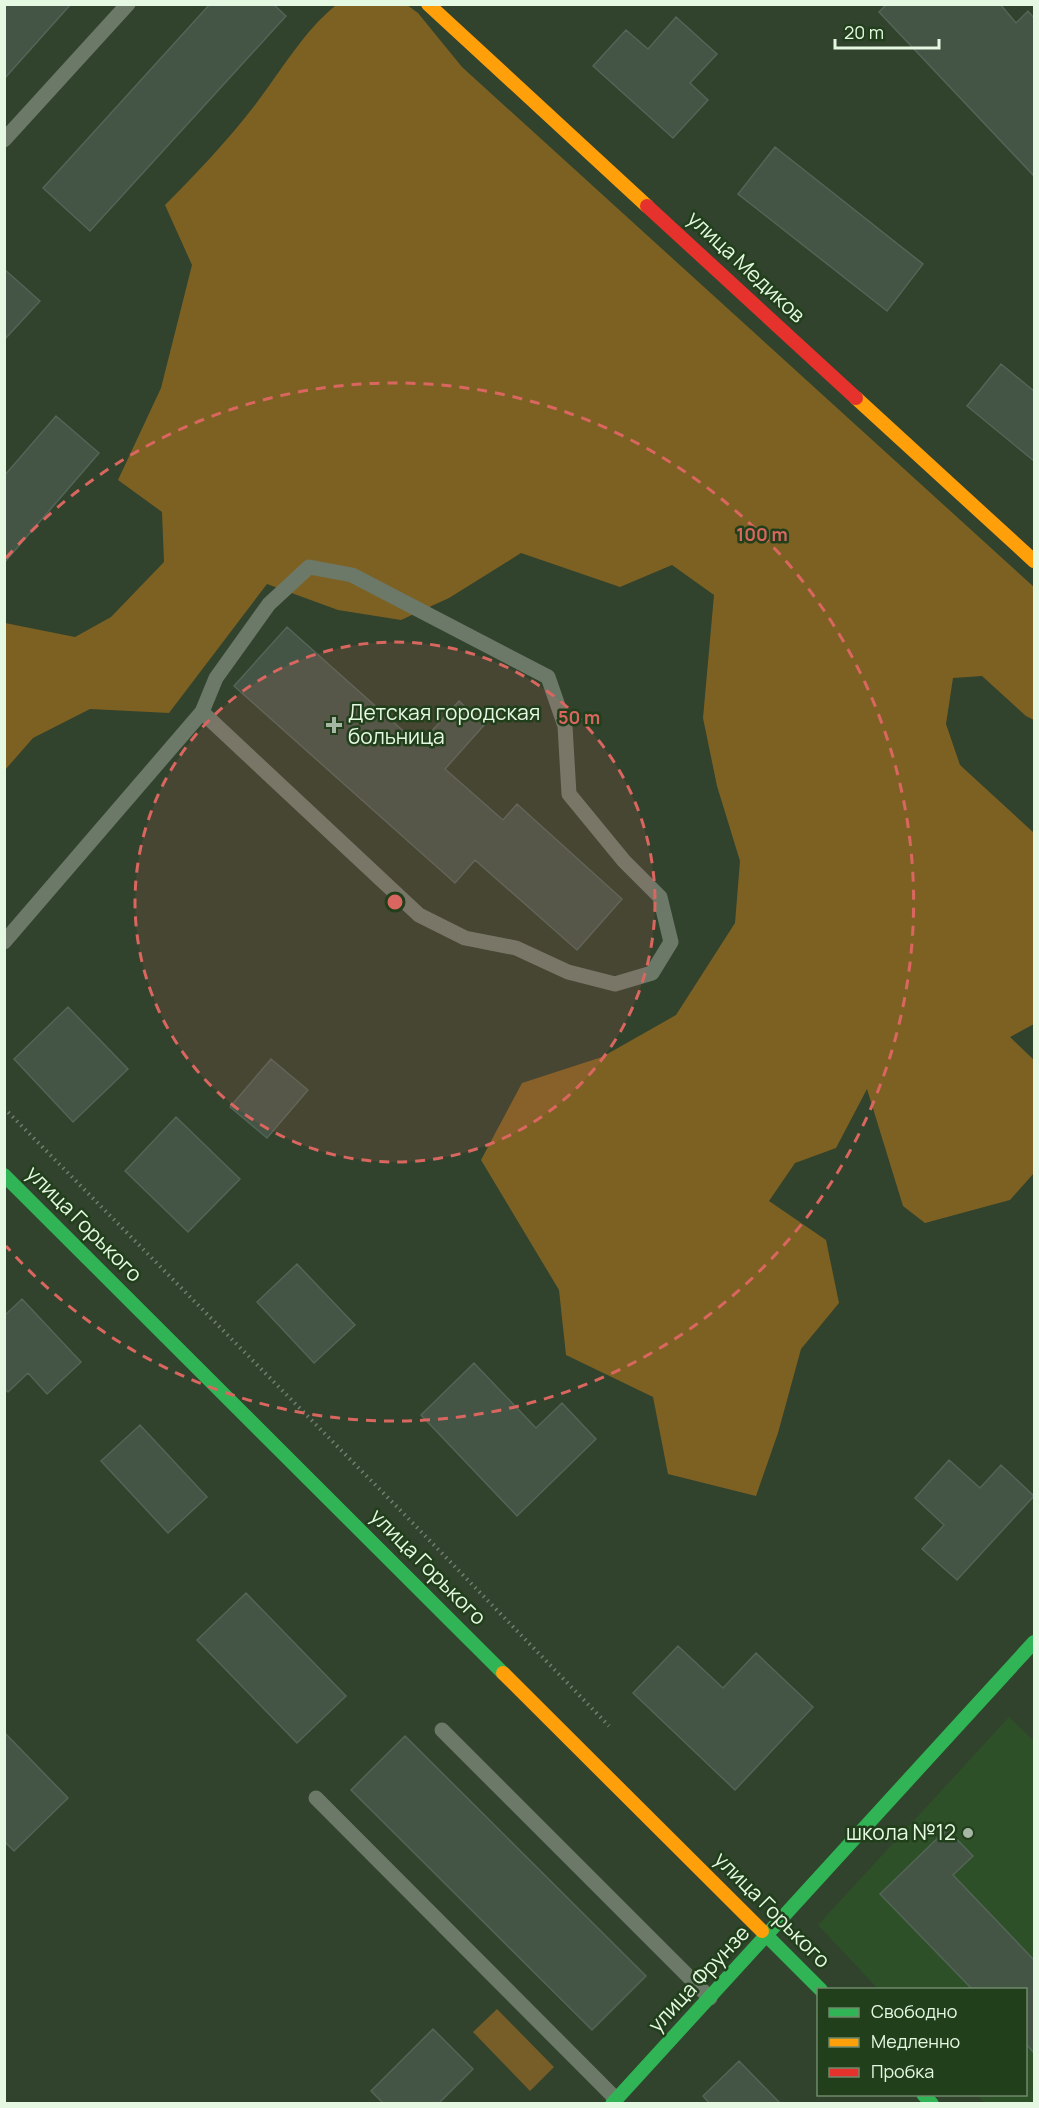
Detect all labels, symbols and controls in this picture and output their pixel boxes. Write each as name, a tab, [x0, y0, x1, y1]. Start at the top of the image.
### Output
scale bar	[835, 12, 938, 50]
text: 20 m	[844, 20, 884, 44]
street label: улица Медиков	[682, 204, 812, 328]
text: 100 m	[736, 522, 788, 546]
place label: Детская городская больница	[348, 698, 540, 750]
text: 50 m	[558, 705, 600, 729]
marker: Детская городская больница	[325, 716, 343, 734]
centre of rings	[385, 892, 405, 912]
street label: улица Горького	[20, 1159, 149, 1288]
street label: улица Горького	[364, 1502, 493, 1631]
place label: школа №12	[846, 1818, 956, 1846]
marker: школа №12	[961, 1826, 975, 1840]
street label: улица Горького	[708, 1845, 837, 1974]
street label: улица Фрунзе	[641, 1919, 755, 2038]
legend	[817, 1988, 1027, 2096]
text: Свободно	[871, 1999, 957, 2023]
text: Медленно	[871, 2029, 960, 2053]
text: Пробка	[871, 2059, 934, 2083]

